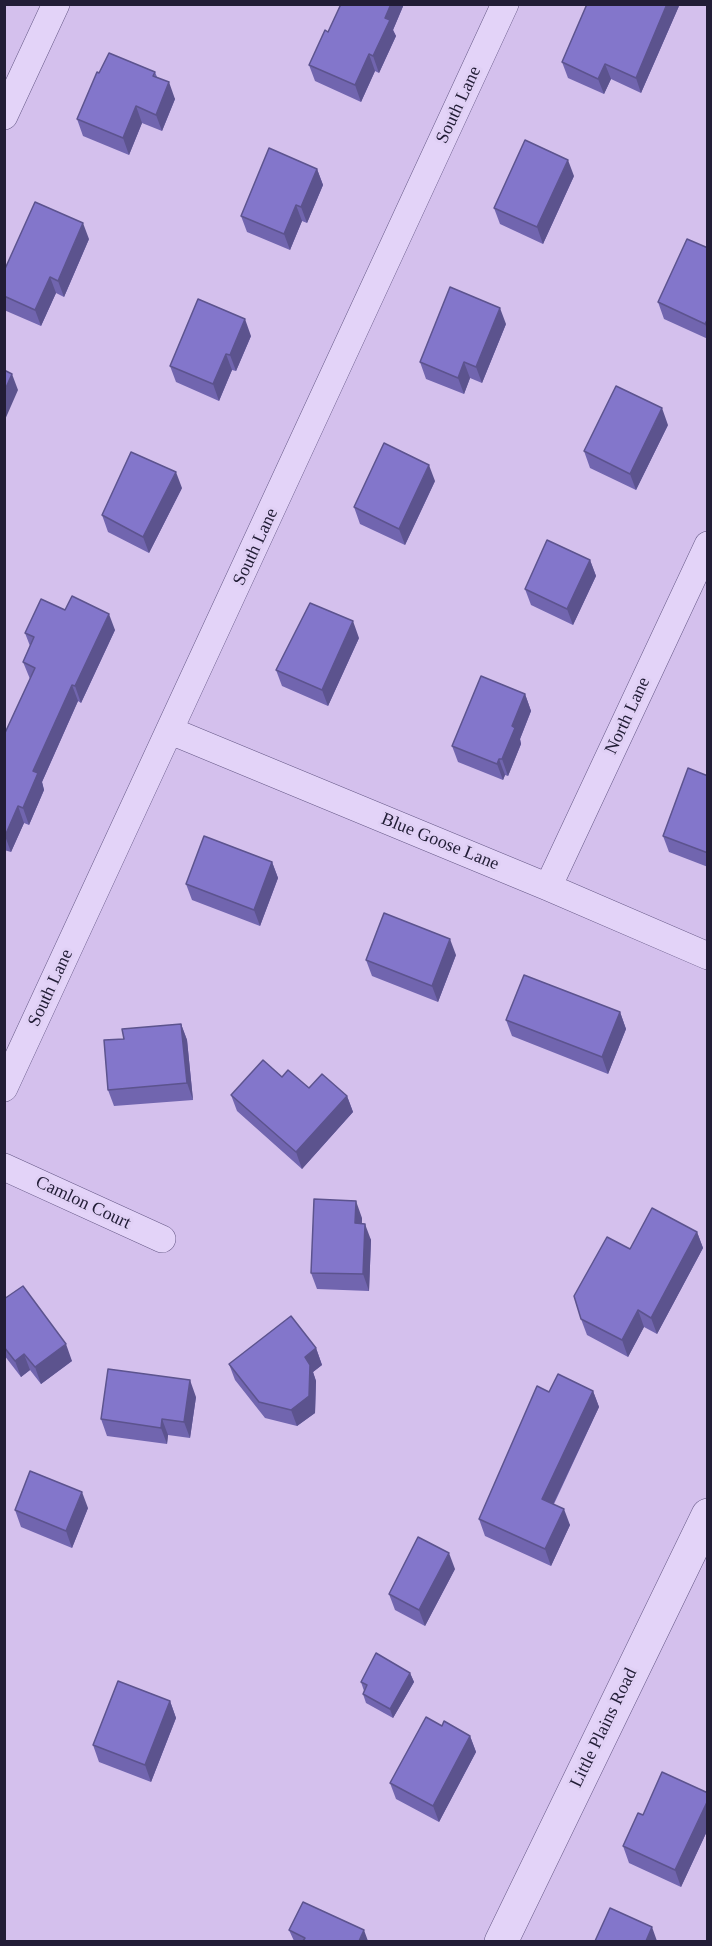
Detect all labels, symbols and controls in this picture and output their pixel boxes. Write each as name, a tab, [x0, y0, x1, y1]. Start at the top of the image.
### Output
street label: South Lane	[432, 63, 486, 147]
street label: South Lane	[229, 505, 283, 589]
street label: North Lane	[601, 674, 655, 758]
street label: Blue Goose Lane	[378, 809, 502, 875]
street label: South Lane	[24, 946, 78, 1030]
street label: Camlon Court	[32, 1172, 134, 1234]
street label: Little Plains Road	[566, 1665, 642, 1791]

